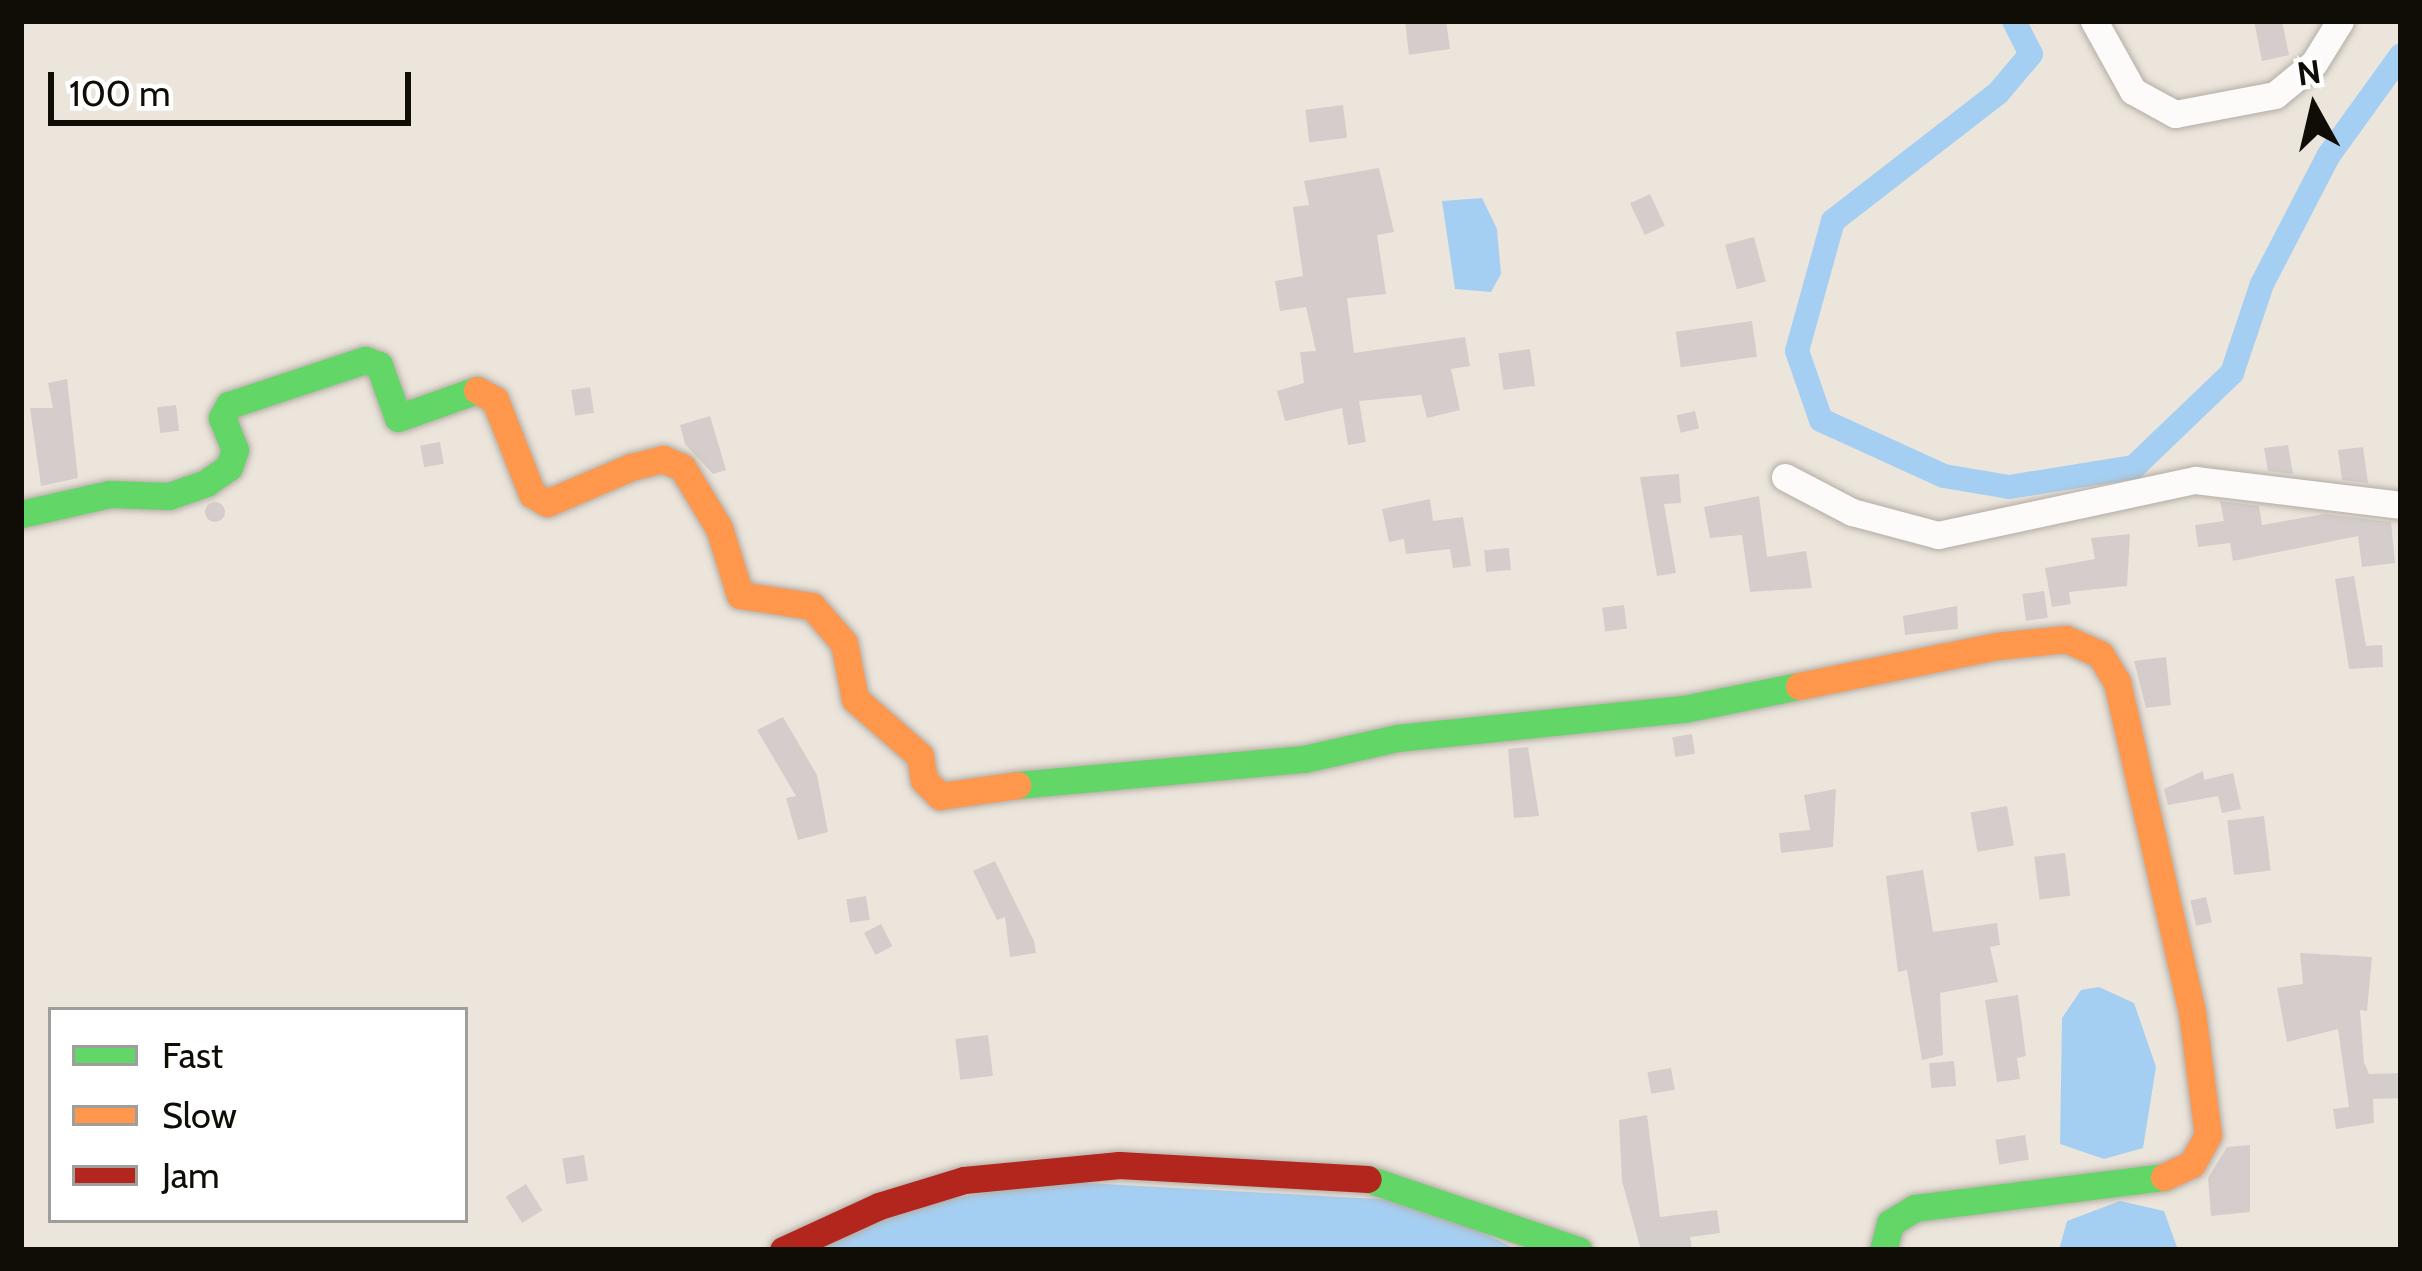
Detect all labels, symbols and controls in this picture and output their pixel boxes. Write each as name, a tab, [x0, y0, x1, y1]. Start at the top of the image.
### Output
scale bar	[54, 48, 417, 122]
north arrow	[2254, 48, 2374, 168]
text: N	[2295, 51, 2323, 94]
text: 100 m	[69, 71, 171, 115]
legend	[48, 1007, 468, 1223]
text: Fast	[162, 1033, 223, 1077]
text: Slow	[162, 1093, 237, 1137]
text: Jam	[162, 1153, 220, 1197]

